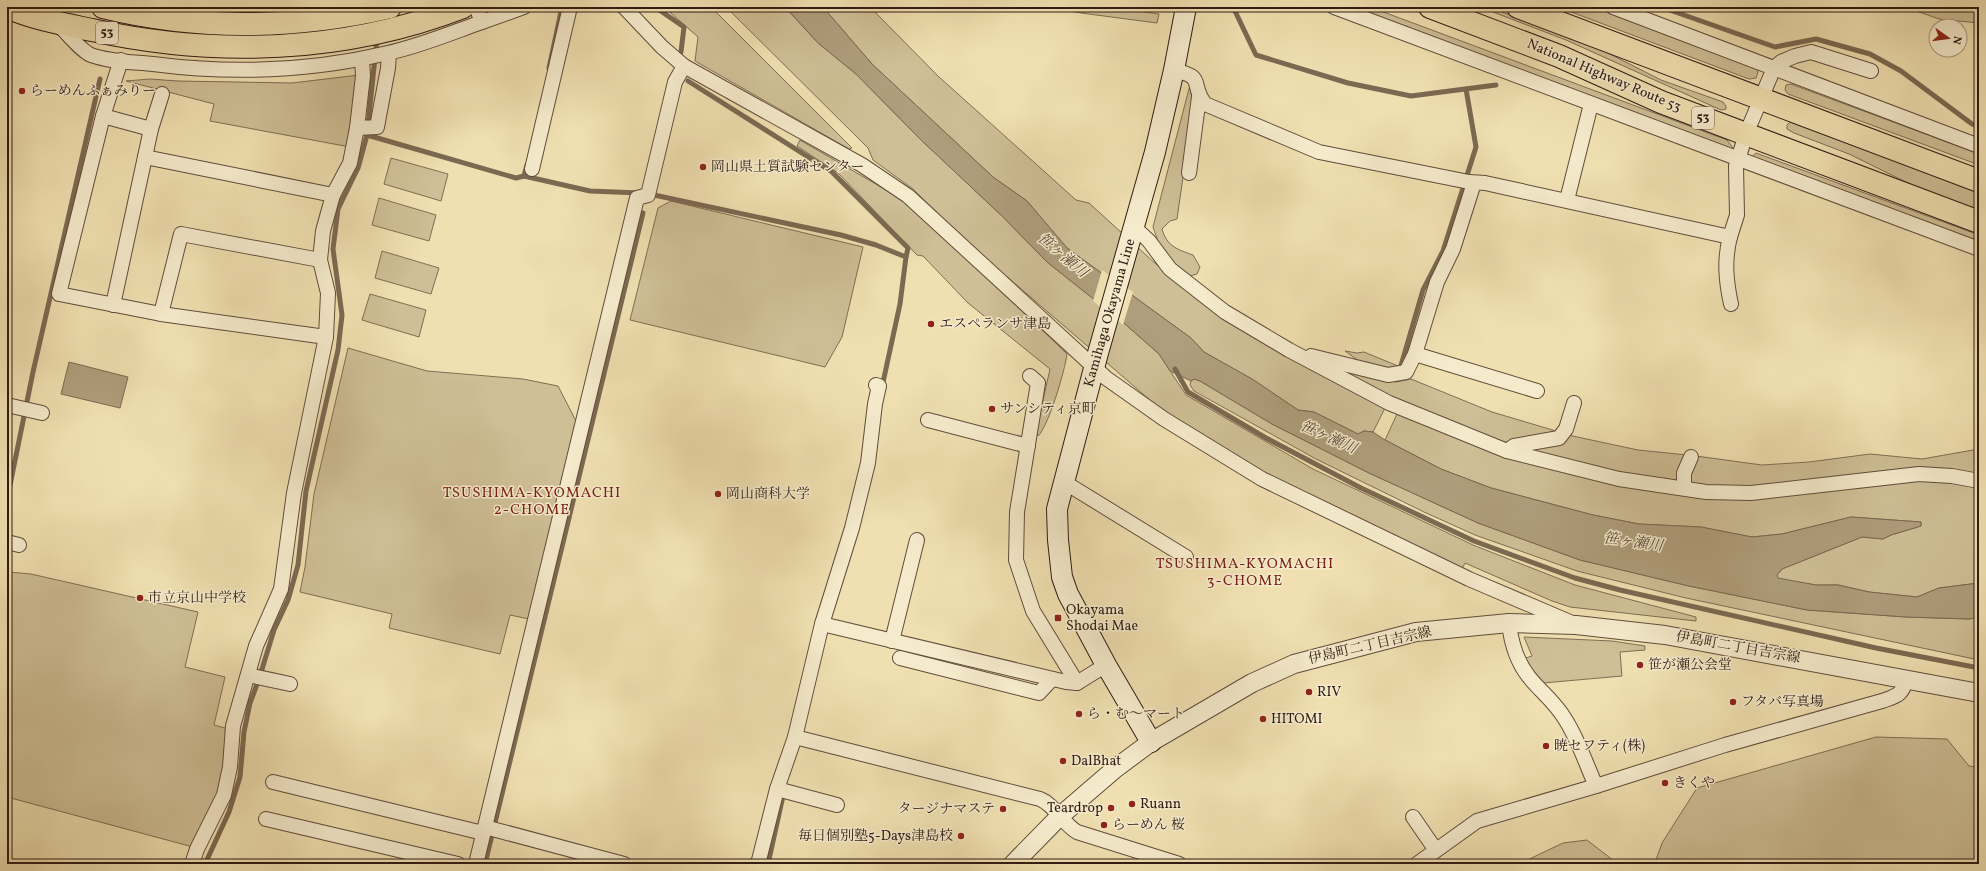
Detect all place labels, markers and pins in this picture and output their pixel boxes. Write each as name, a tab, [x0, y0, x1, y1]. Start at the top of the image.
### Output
place label: らーめんふぁみりー	[30, 82, 156, 101]
marker: らーめんふぁみりー	[17, 86, 27, 96]
place label: 岡山県土質試験センター	[711, 158, 864, 177]
marker: 岡山県土質試験センター	[698, 162, 708, 172]
place label: エスペランサ津島	[939, 315, 1051, 334]
marker: エスペランサ津島	[926, 319, 936, 329]
place label: サンシティ京町	[1000, 400, 1096, 419]
marker: サンシティ京町	[987, 404, 997, 414]
place label: 岡山商科大学	[726, 485, 810, 504]
marker: 岡山商科大学	[713, 489, 723, 499]
place label: 市立京山中学校	[148, 589, 246, 608]
marker: 市立京山中学校	[135, 593, 145, 603]
place label: Okayama Shodai Mae	[1066, 601, 1138, 636]
marker: Okayama Shodai Mae	[1053, 613, 1063, 623]
place label: 笹が瀬公会堂	[1648, 656, 1732, 675]
marker: 笹が瀬公会堂	[1635, 660, 1645, 670]
place label: RIV	[1317, 683, 1342, 702]
marker: RIV	[1304, 687, 1314, 697]
place label: フタバ写真場	[1741, 693, 1824, 712]
marker: フタバ写真場	[1728, 697, 1738, 707]
place label: ら・む〜マート	[1087, 705, 1185, 724]
marker: ら・む〜マート	[1074, 709, 1084, 719]
place label: HITOMI	[1271, 710, 1322, 729]
marker: HITOMI	[1258, 714, 1268, 724]
place label: 暁セフティ(株)	[1554, 737, 1645, 756]
marker: 暁セフティ(株)	[1541, 741, 1551, 751]
place label: DalBhat	[1071, 752, 1121, 771]
marker: DalBhat	[1058, 756, 1068, 766]
place label: きくや	[1673, 774, 1715, 793]
marker: きくや	[1660, 778, 1670, 788]
place label: Ruann	[1140, 795, 1181, 814]
place label: Teardrop	[1047, 799, 1103, 818]
marker: Ruann	[1127, 799, 1137, 809]
place label: タージナマステ	[898, 800, 995, 819]
marker: Teardrop	[1106, 803, 1116, 813]
marker: タージナマステ	[998, 804, 1008, 814]
place label: らーめん 桜	[1112, 816, 1185, 835]
marker: らーめん 桜	[1099, 820, 1109, 830]
place label: 毎日個別塾5-Days津島校	[798, 827, 953, 846]
marker: 毎日個別塾5-Days津島校	[956, 831, 966, 841]

